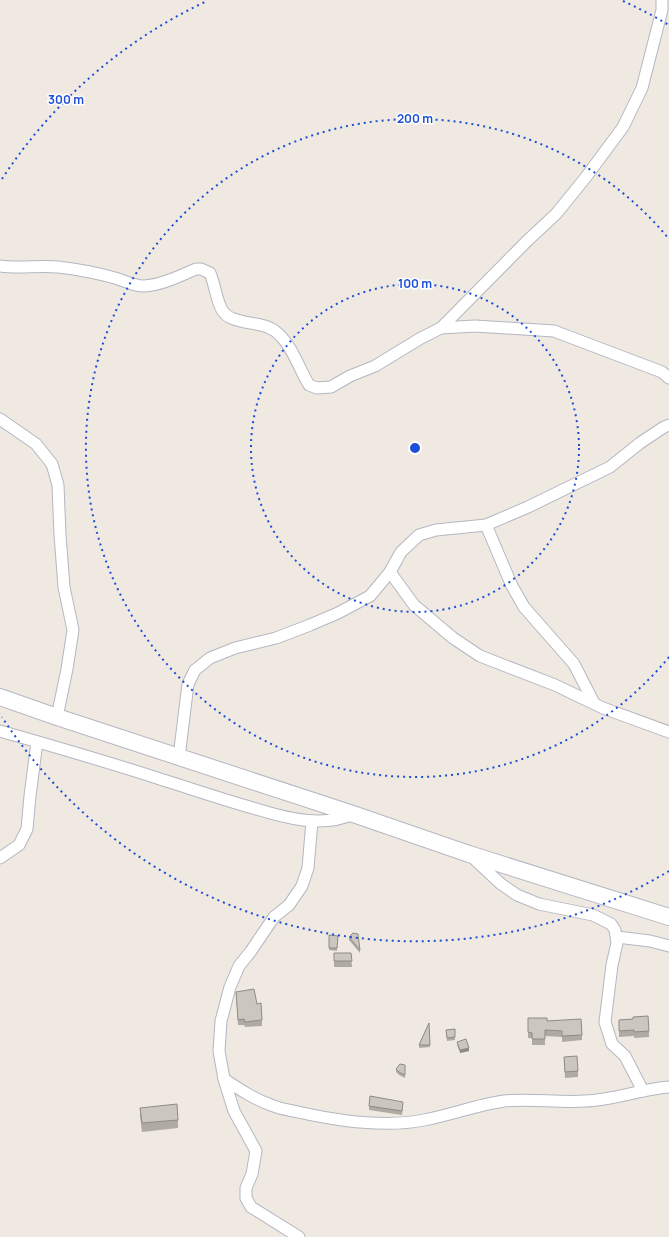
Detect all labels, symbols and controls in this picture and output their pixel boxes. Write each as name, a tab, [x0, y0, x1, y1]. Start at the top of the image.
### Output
text: 300 m	[48, 91, 84, 108]
text: 200 m	[397, 110, 433, 127]
text: 100 m	[398, 275, 432, 292]
centre of rings	[408, 441, 422, 455]

